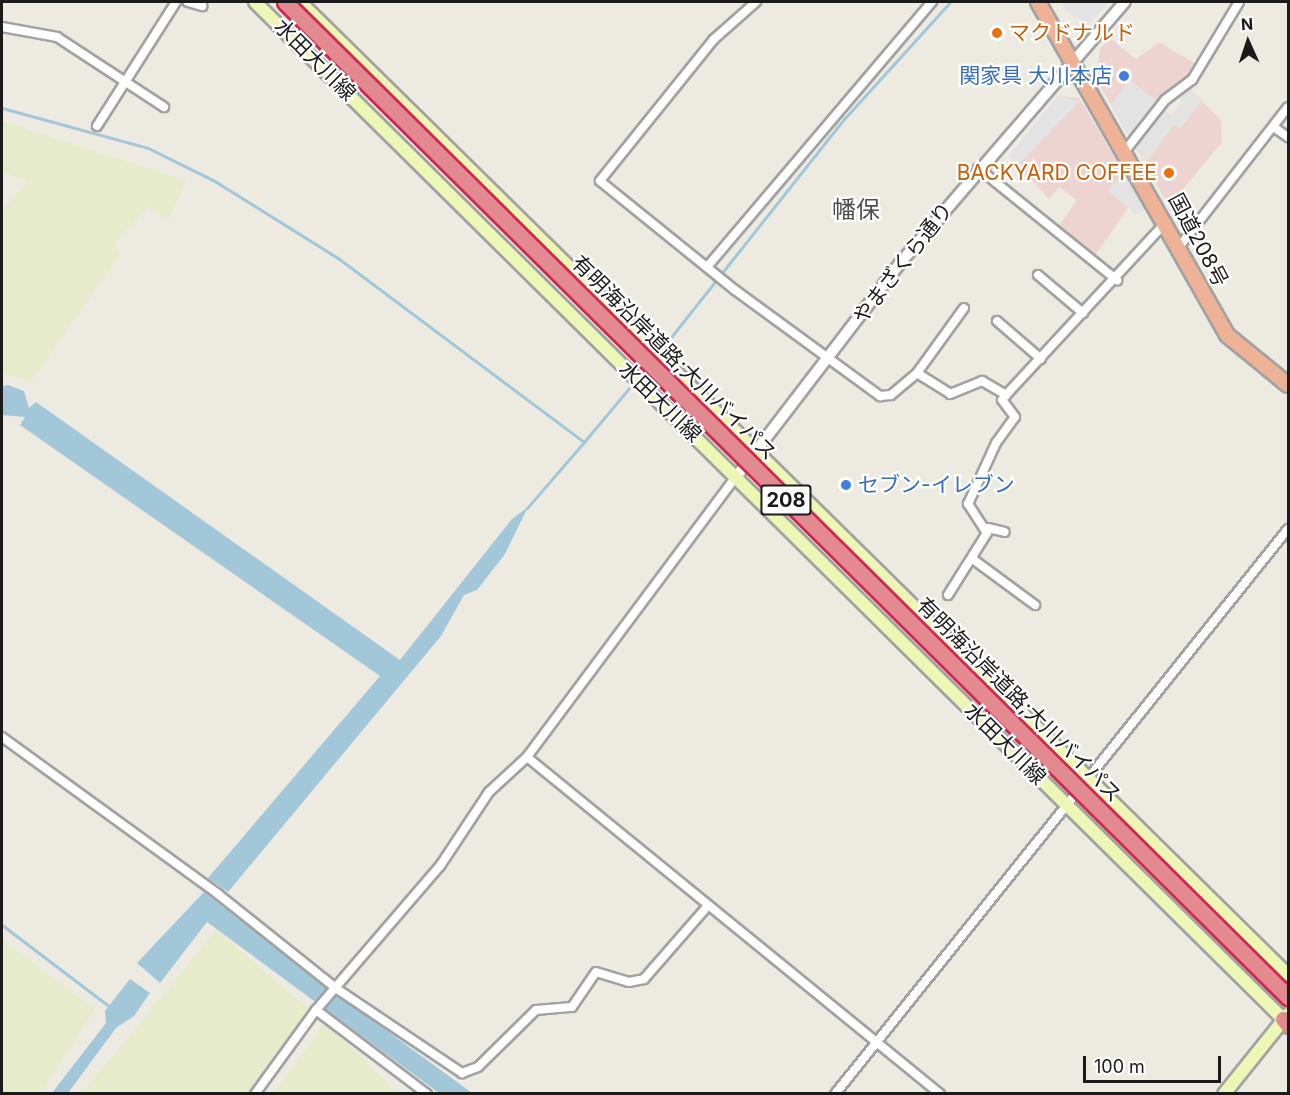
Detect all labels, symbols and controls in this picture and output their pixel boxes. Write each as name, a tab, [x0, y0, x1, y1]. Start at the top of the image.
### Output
north arrow	[1218, 12, 1278, 72]
street label: 水田大川線	[269, 14, 361, 106]
text: N	[1240, 14, 1254, 34]
place label: マクドナルド	[1009, 20, 1135, 46]
marker: マクドナルド	[990, 26, 1004, 40]
place label: 関家具 大川本店	[959, 63, 1112, 89]
marker: 関家具 大川本店	[1117, 69, 1131, 83]
place label: BACKYARD COFFEE	[957, 160, 1157, 186]
marker: BACKYARD COFFEE	[1162, 166, 1176, 180]
street label: 国道208号	[1163, 189, 1233, 291]
district label: 幡保	[832, 196, 880, 224]
street label: やまざくら通り	[848, 197, 958, 329]
street label: 有明海沿岸道路;大川バイパス	[566, 250, 782, 466]
street label: 水田大川線	[613, 356, 707, 448]
place label: セブン-イレブン	[858, 472, 1015, 498]
marker: セブン-イレブン	[839, 478, 853, 492]
road number: 208	[759, 483, 813, 517]
street label: 有明海沿岸道路;大川バイパス	[911, 592, 1127, 808]
street label: 水田大川線	[959, 698, 1051, 790]
scale bar	[1086, 1044, 1224, 1082]
text: 100 m	[1094, 1056, 1145, 1077]

